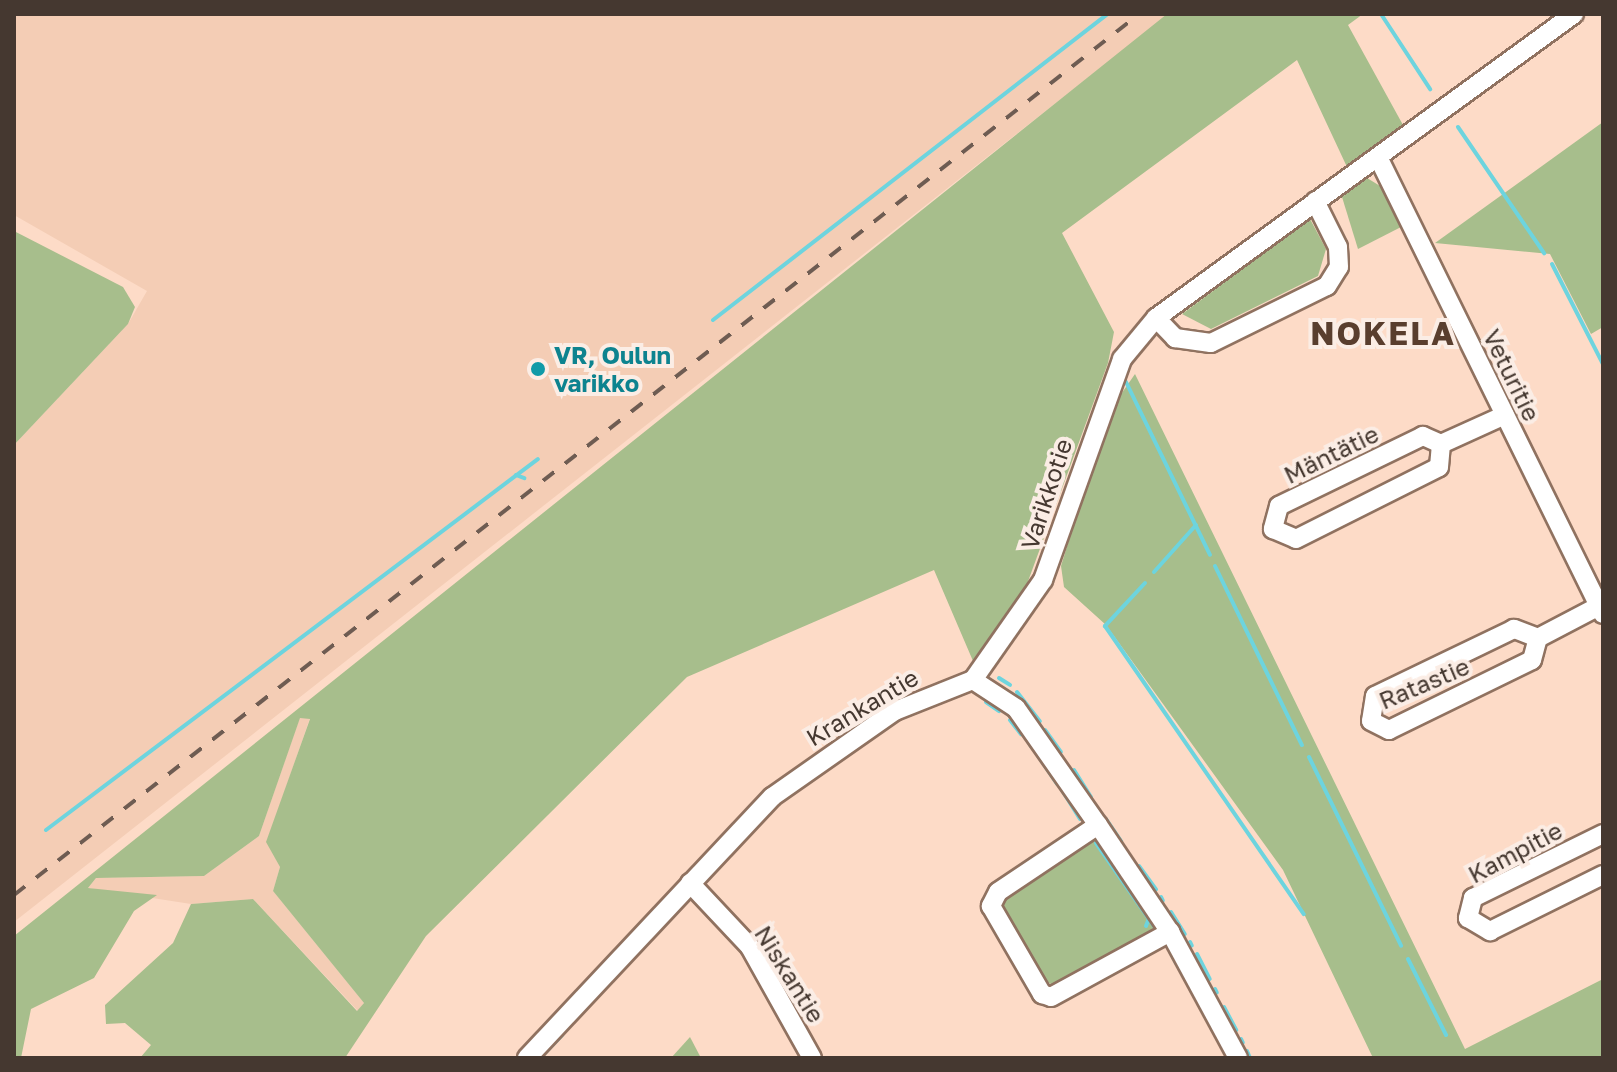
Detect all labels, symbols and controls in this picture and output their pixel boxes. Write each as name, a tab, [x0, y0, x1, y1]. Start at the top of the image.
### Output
district label: NOKELA	[1310, 314, 1456, 352]
street label: Veturitie	[1477, 324, 1547, 426]
place label: VR, Oulun varikko	[554, 341, 671, 397]
marker: VR, Oulun varikko	[529, 360, 547, 378]
street label: Mäntätie	[1279, 419, 1383, 489]
street label: Varikkotie	[1015, 435, 1077, 553]
street label: Ratastie	[1375, 651, 1473, 715]
street label: Krankantie	[801, 662, 923, 752]
street label: Kampitie	[1463, 815, 1567, 889]
street label: Niskantie	[749, 920, 831, 1028]

